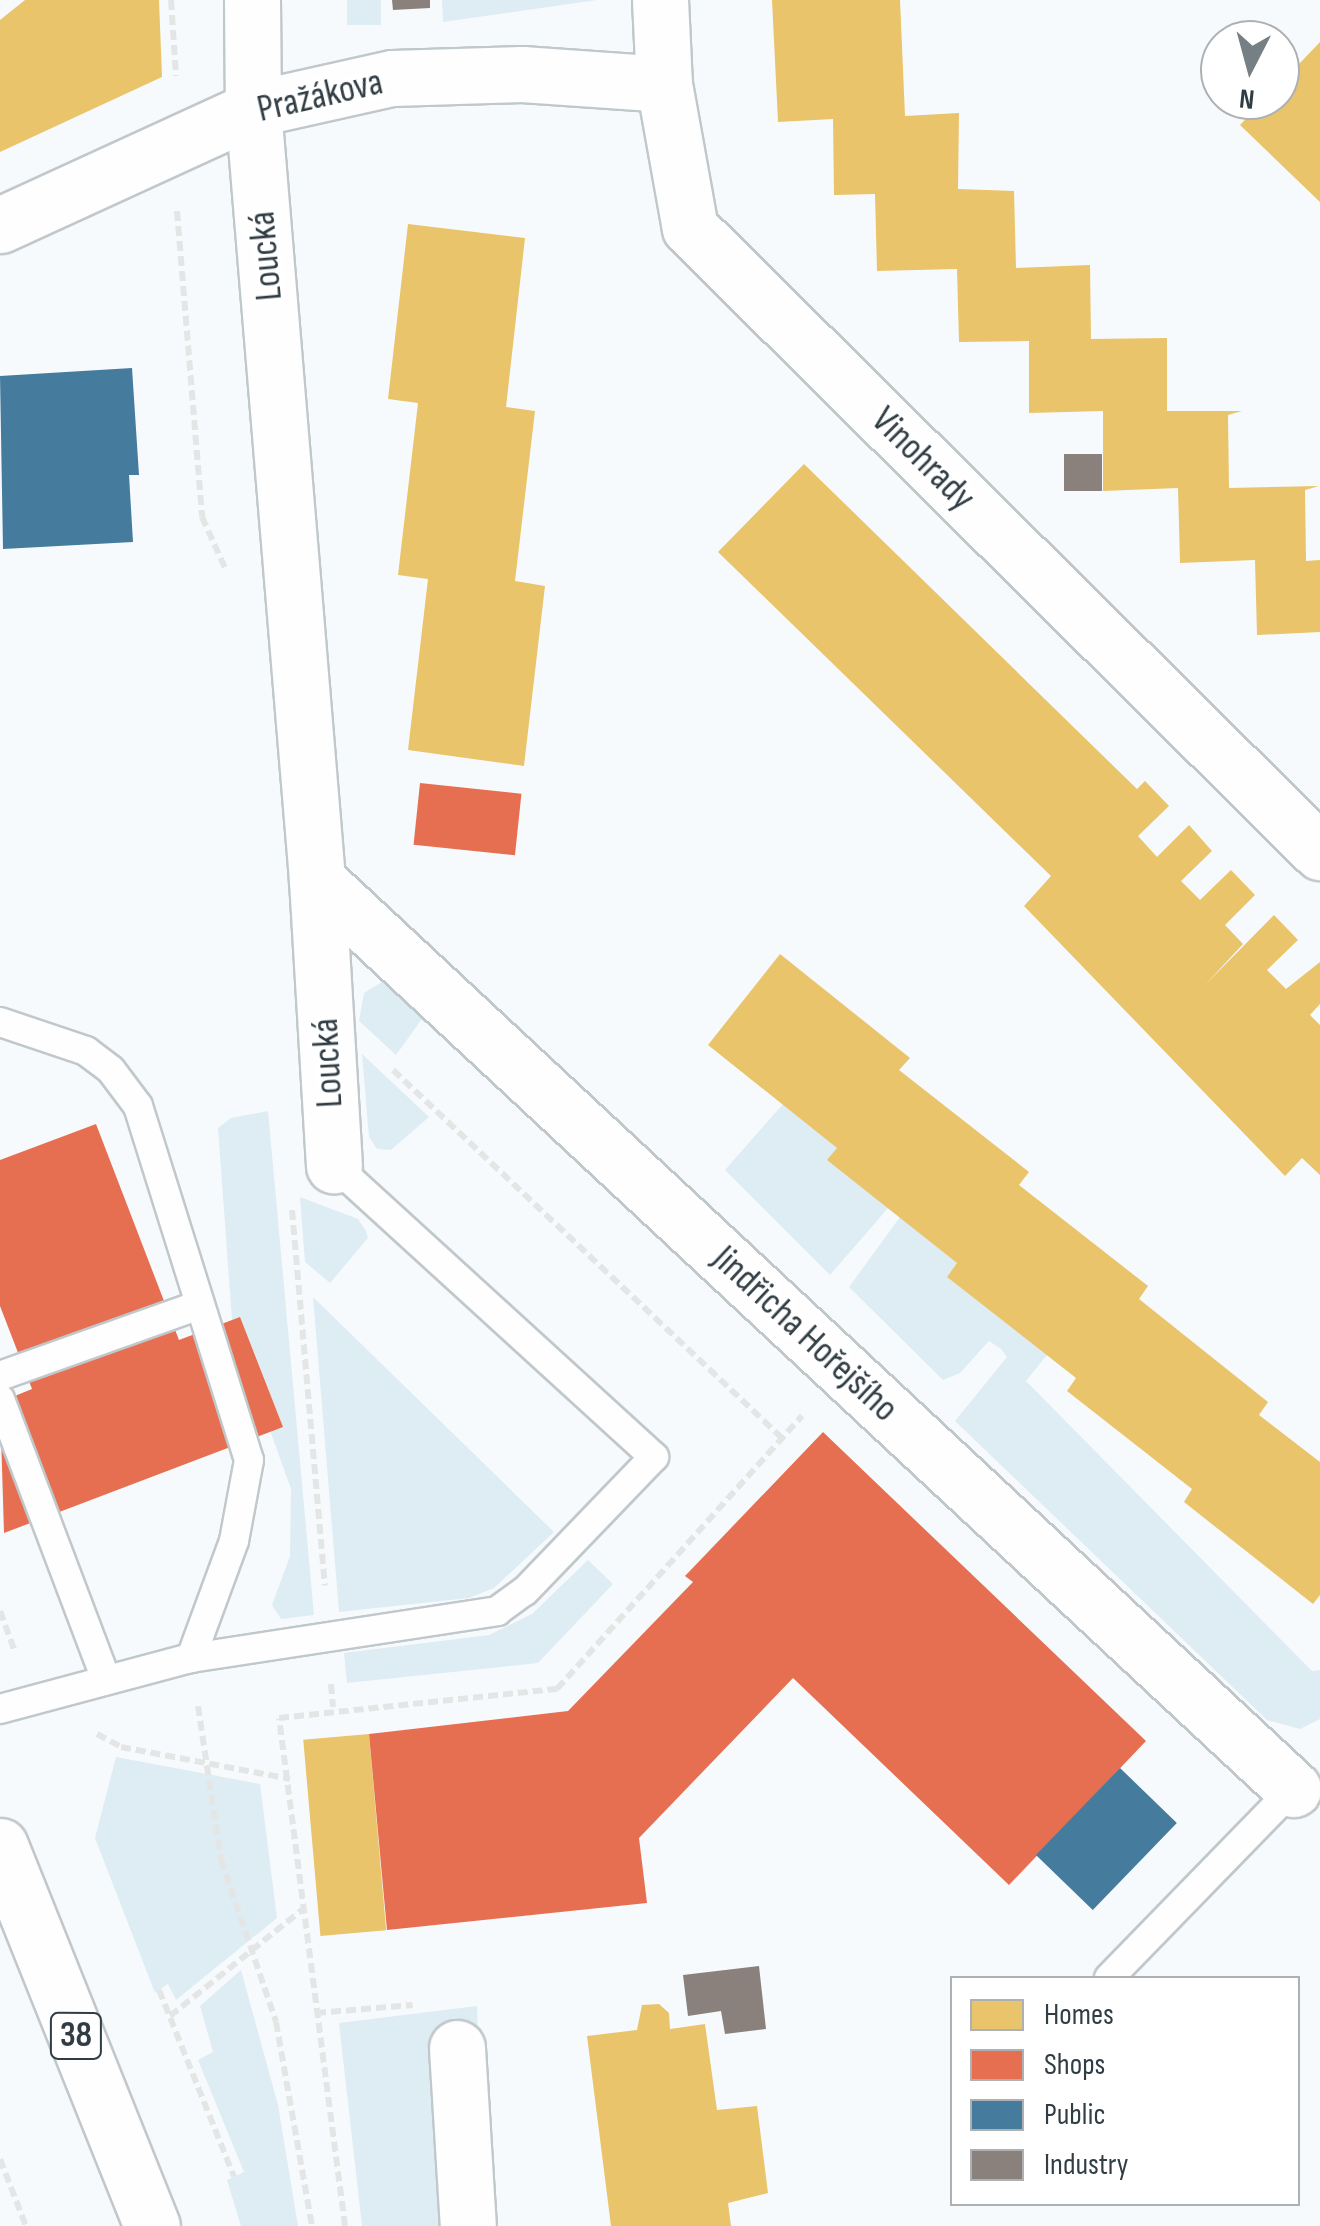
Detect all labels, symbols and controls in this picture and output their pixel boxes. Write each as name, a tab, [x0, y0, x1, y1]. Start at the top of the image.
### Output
north arrow	[1200, 20, 1300, 120]
street label: Pražákova	[253, 59, 387, 133]
text: N	[1238, 81, 1256, 116]
street label: Loucká	[239, 209, 293, 303]
street label: Vinohrady	[862, 398, 984, 520]
street label: Loucká	[303, 1017, 353, 1109]
street label: Jindřicha Hořejšího	[703, 1236, 907, 1432]
legend	[950, 1976, 1300, 2206]
text: Homes	[1044, 1997, 1114, 2033]
road number: 38	[48, 2006, 104, 2066]
text: Shops	[1044, 2047, 1105, 2083]
text: Public	[1044, 2097, 1105, 2133]
text: Industry	[1044, 2147, 1128, 2183]

